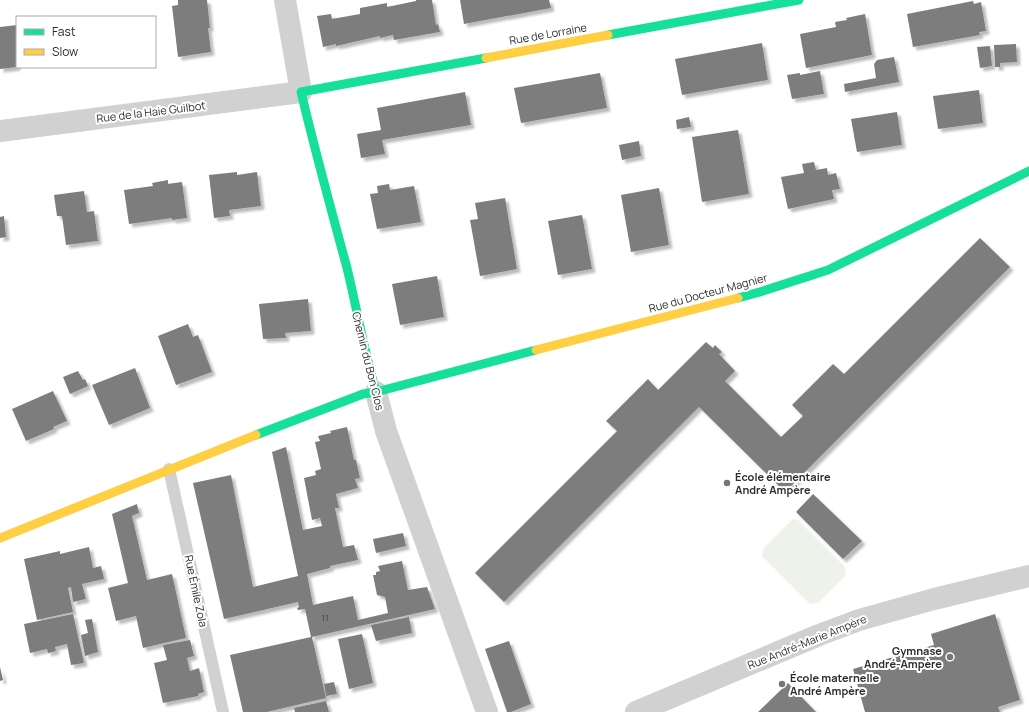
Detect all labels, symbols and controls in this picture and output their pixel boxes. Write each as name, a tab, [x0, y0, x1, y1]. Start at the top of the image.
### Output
legend	[16, 16, 156, 68]
street label: Rue de Lorraine	[508, 19, 589, 48]
text: Fast	[52, 23, 76, 40]
text: Slow	[52, 43, 78, 60]
street label: Rue de la Haie Guilbot	[96, 97, 206, 126]
street label: Rue du Docteur Magnier	[647, 269, 769, 316]
street label: Chemin du Bon Clos	[349, 310, 388, 412]
place label: École élémentaire André Ampère	[735, 469, 831, 497]
marker: École élémentaire André Ampère	[722, 478, 732, 488]
street label: Rue Émile Zola	[182, 553, 211, 628]
house number: 11	[321, 611, 329, 624]
street label: Rue André-Marie Ampère	[745, 611, 869, 672]
place label: Gymnase André-Ampère	[864, 643, 942, 671]
marker: Gymnase André-Ampère	[945, 652, 955, 662]
place label: École maternelle André Ampère	[790, 670, 880, 698]
marker: École maternelle André Ampère	[777, 679, 787, 689]

